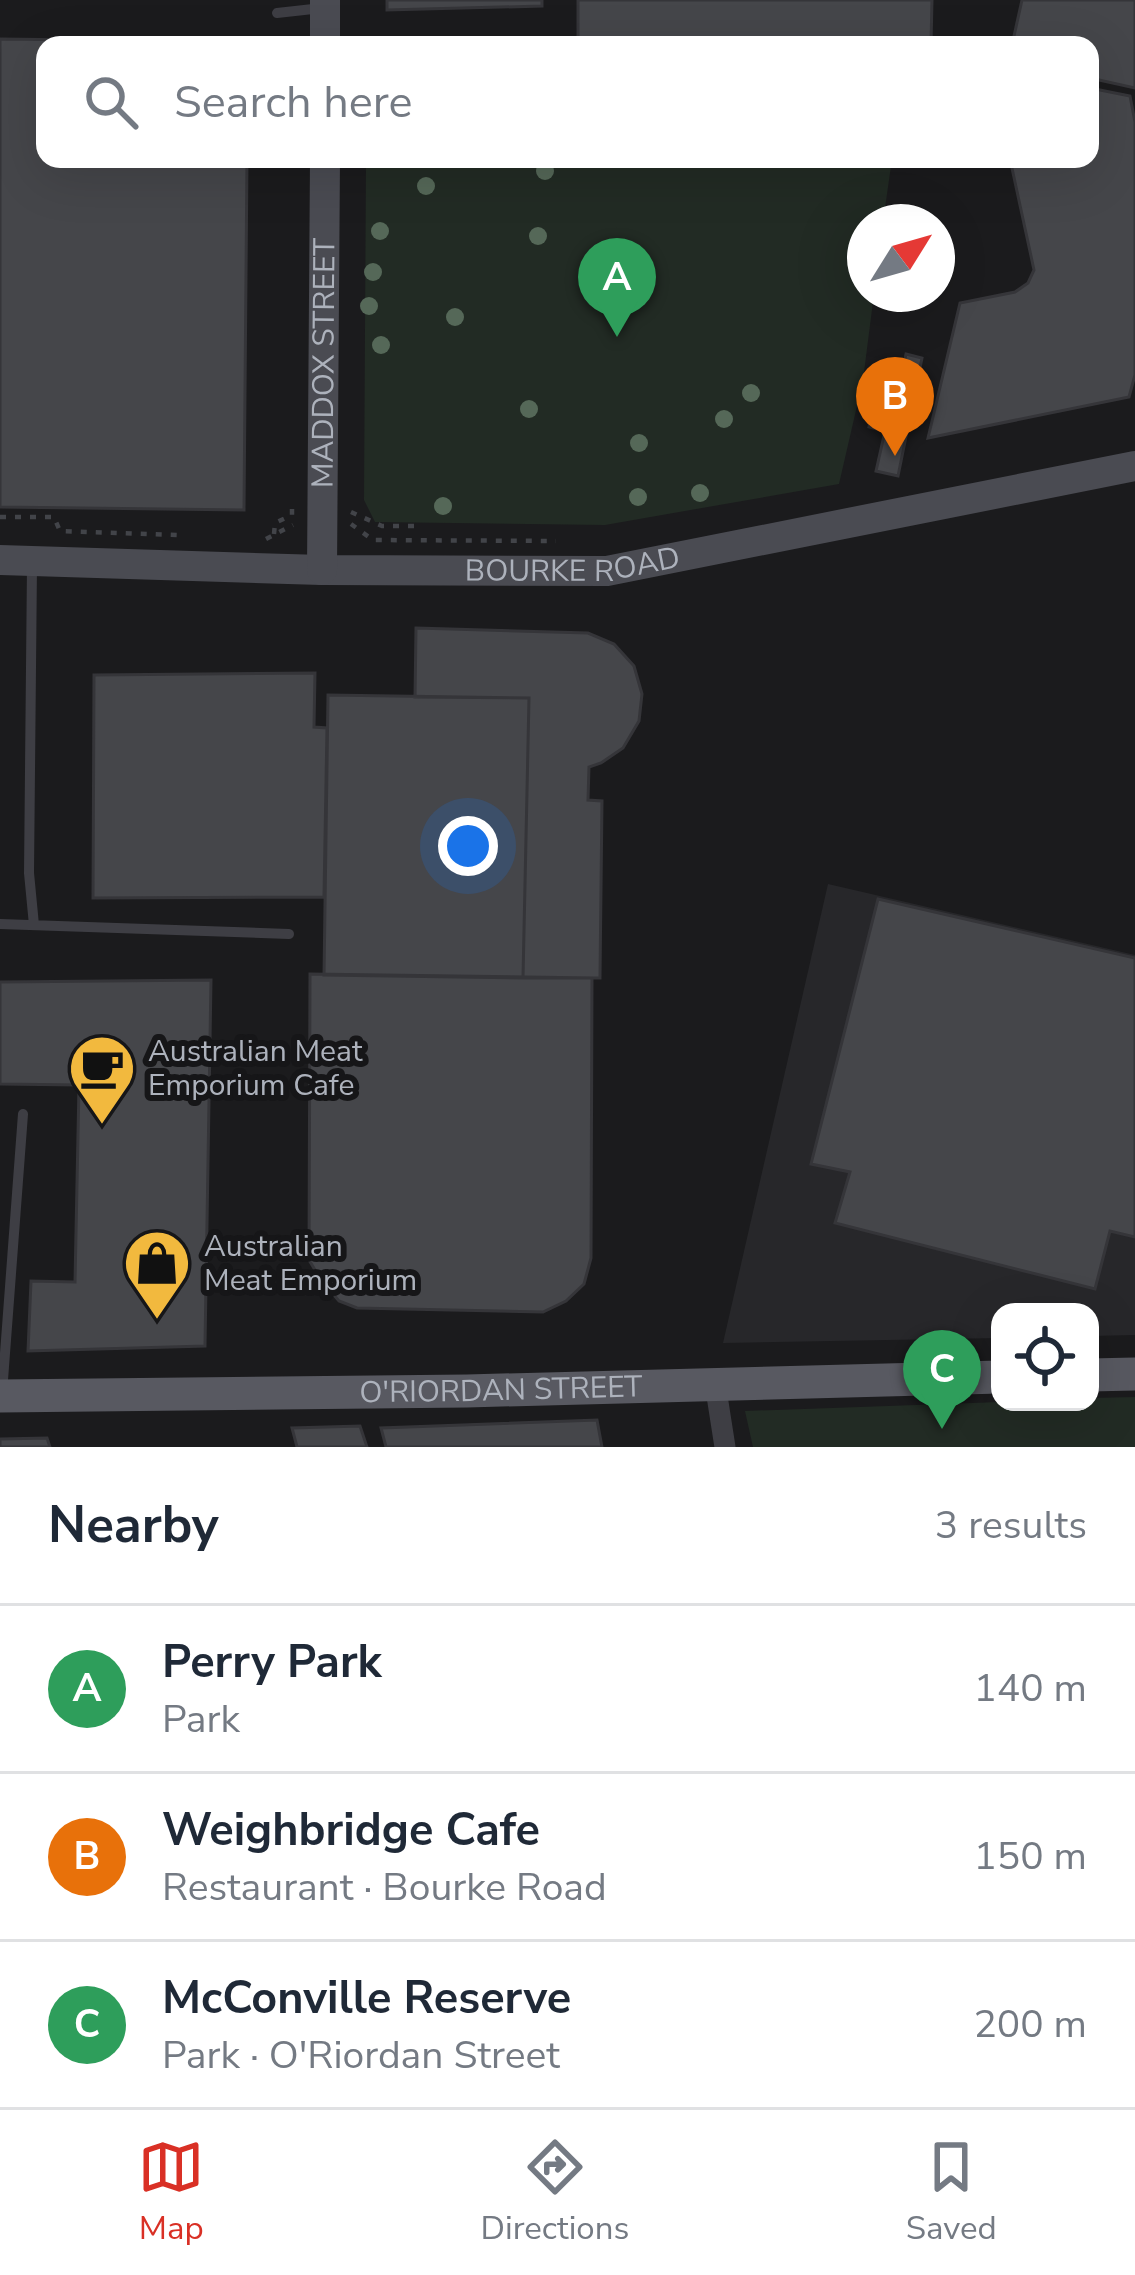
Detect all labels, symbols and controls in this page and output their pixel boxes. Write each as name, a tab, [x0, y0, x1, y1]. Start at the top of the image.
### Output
search box	[36, 36, 1099, 168]
icon: search	[78, 69, 144, 135]
text: Search here	[174, 72, 413, 133]
north arrow	[847, 204, 955, 312]
street label: MADDOX STREET	[302, 238, 345, 488]
pin: A	[578, 238, 656, 337]
pin: B	[856, 357, 934, 456]
street label: BOURKE ROAD	[465, 537, 683, 592]
your location	[438, 816, 498, 876]
place label: Australian Meat Emporium Cafe	[148, 1031, 363, 1106]
cafe icon: Australian Meat Emporium Cafe	[67, 1033, 137, 1127]
place label: Australian Meat Emporium	[204, 1226, 417, 1301]
shop icon: Australian Meat Emporium	[122, 1228, 192, 1322]
map controls	[991, 1303, 1099, 1411]
button: locate	[991, 1303, 1099, 1411]
pin: C	[903, 1330, 981, 1429]
street label: O'RIORDAN STREET	[359, 1366, 643, 1413]
text: Nearby	[48, 1490, 219, 1560]
text: 3 results	[935, 1499, 1087, 1552]
text: Perry Park	[162, 1632, 382, 1693]
text: A	[72, 1662, 102, 1715]
text: 140 m	[973, 1662, 1087, 1715]
text: Park	[162, 1693, 240, 1746]
text: Weighbridge Cafe	[162, 1800, 540, 1861]
text: B	[74, 1830, 100, 1883]
text: 150 m	[973, 1830, 1087, 1883]
text: Restaurant · Bourke Road	[162, 1861, 607, 1914]
text: McConville Reserve	[162, 1968, 571, 2029]
text: C	[74, 1998, 100, 2051]
text: 200 m	[973, 1998, 1087, 2051]
text: Park · O'Riordan Street	[162, 2029, 560, 2082]
tab: Map	[138, 2134, 204, 2251]
tab: Directions	[481, 2134, 629, 2251]
tab: Saved	[906, 2134, 997, 2251]

